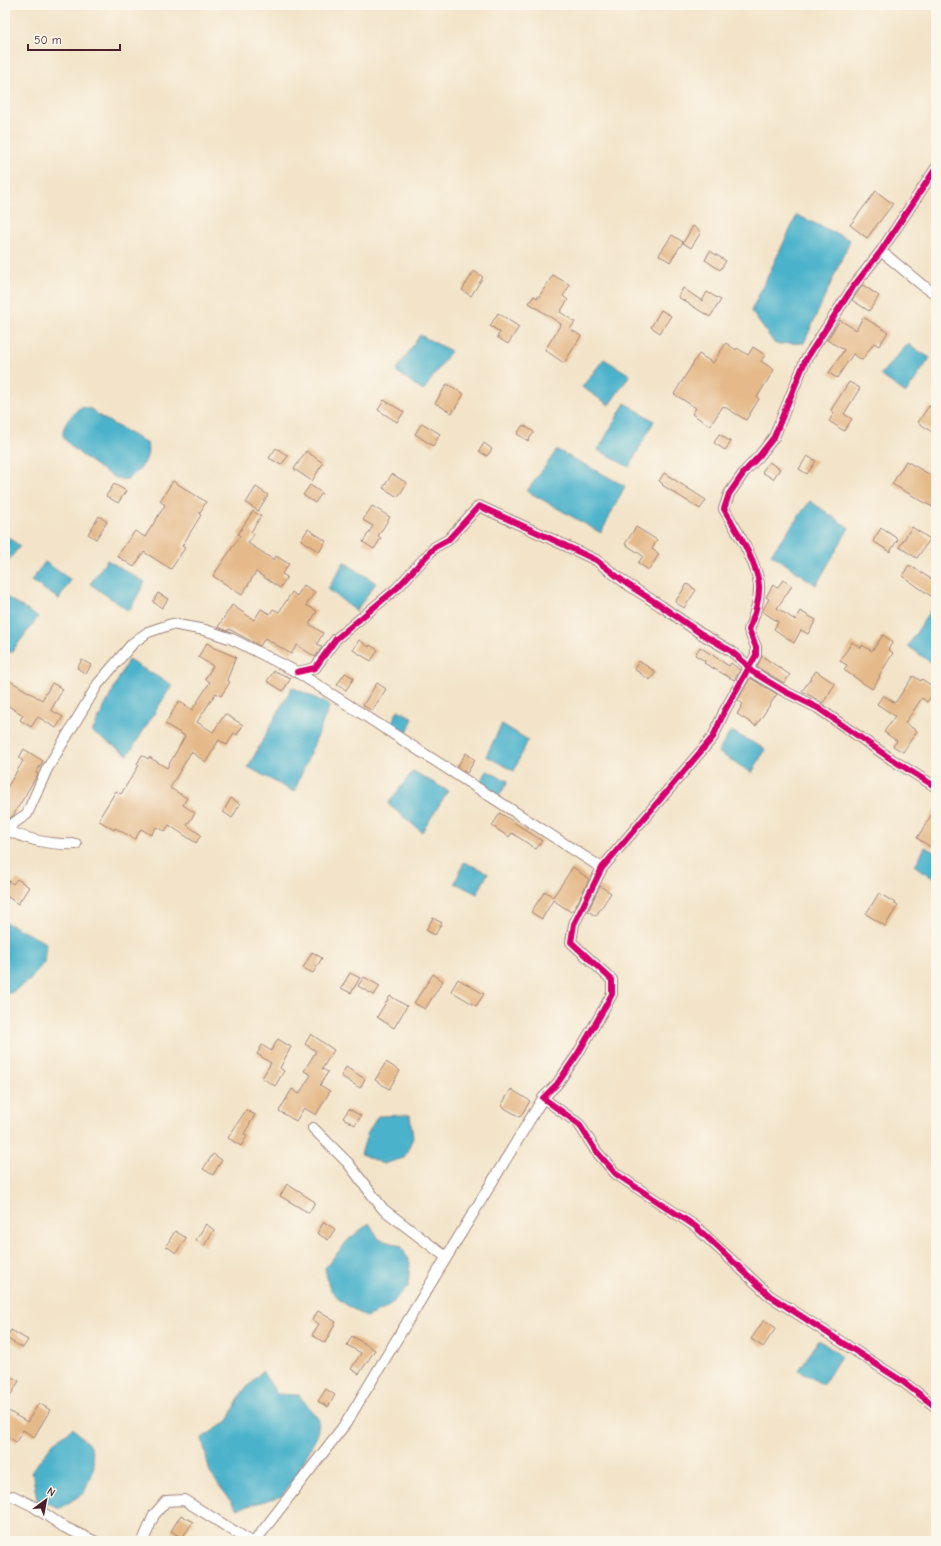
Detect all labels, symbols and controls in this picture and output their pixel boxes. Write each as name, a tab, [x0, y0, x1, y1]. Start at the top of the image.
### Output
scale bar	[28, 26, 120, 52]
text: 50 m	[34, 33, 62, 47]
north arrow	[26, 1480, 66, 1520]
text: N	[45, 1485, 58, 1499]

